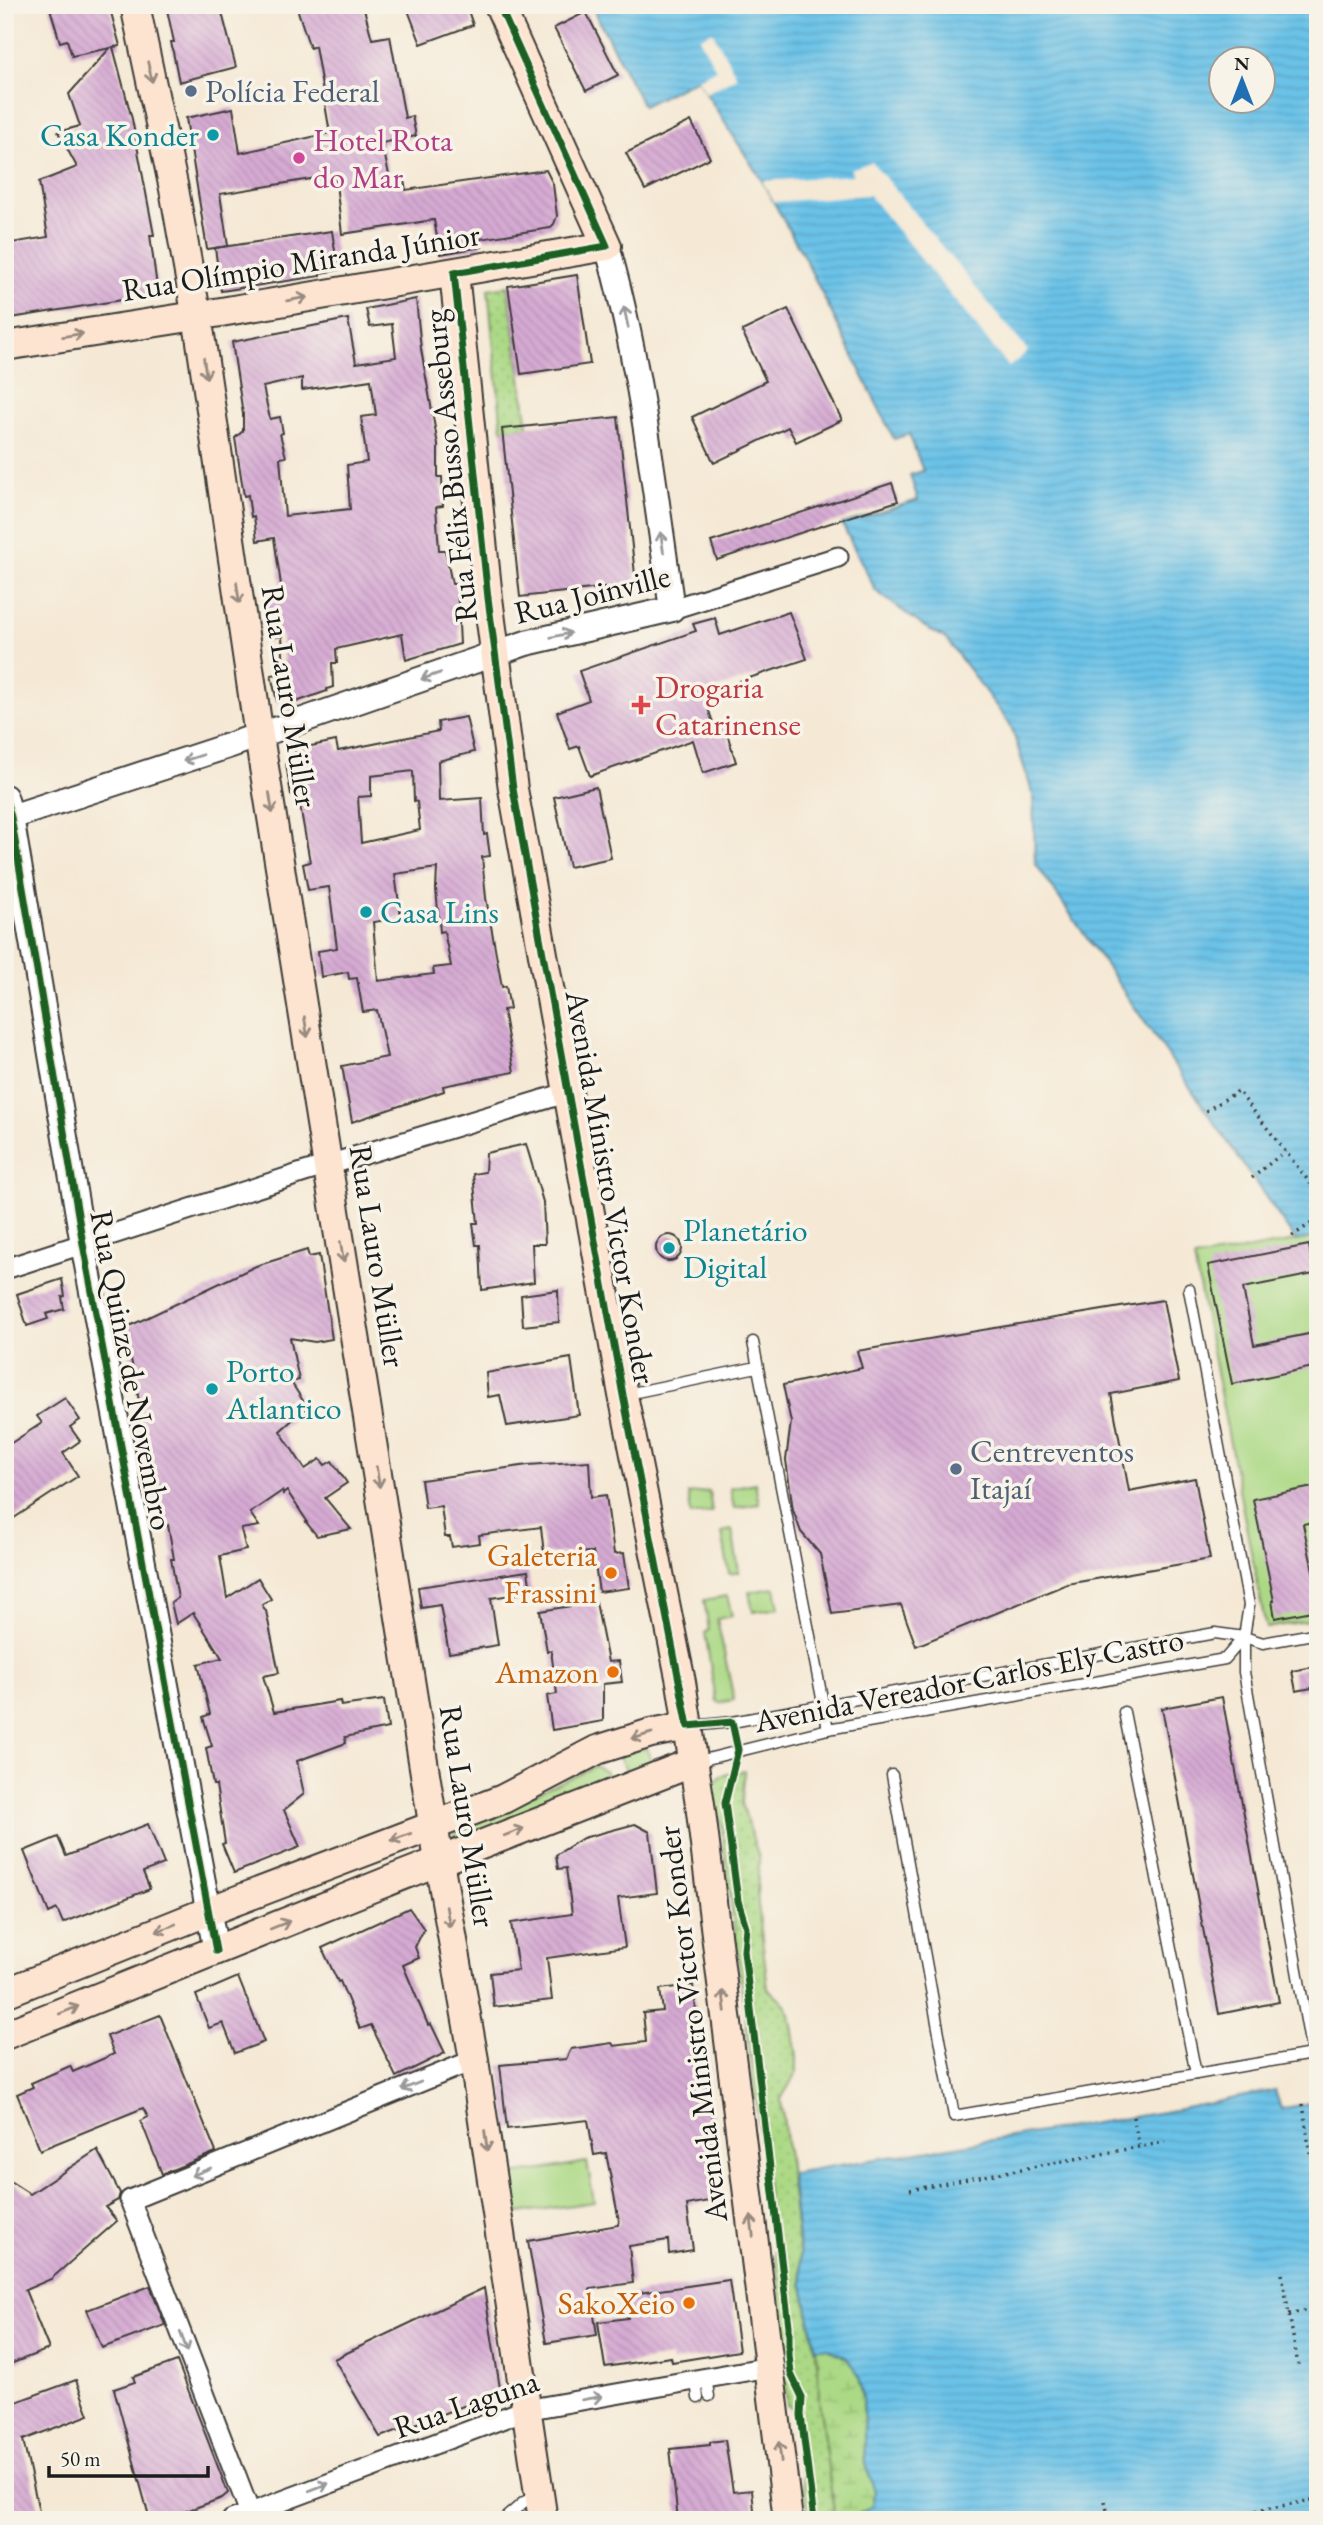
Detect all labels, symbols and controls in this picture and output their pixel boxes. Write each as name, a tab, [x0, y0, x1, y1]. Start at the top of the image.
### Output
north arrow	[1208, 46, 1278, 116]
text: N	[1234, 51, 1250, 76]
one-way arrow	[144, 60, 157, 83]
place label: Polícia Federal	[205, 70, 380, 112]
marker: Polícia Federal	[183, 83, 199, 99]
place label: Casa Konder	[40, 114, 199, 156]
place label: Hotel Rota do Mar	[313, 119, 453, 198]
marker: Casa Konder	[205, 127, 221, 143]
marker: Hotel Rota do Mar	[291, 150, 307, 166]
street label: Rua Olímpio Miranda Júnior	[119, 213, 483, 311]
one-way arrow	[285, 292, 308, 305]
street label: Rua Félix Busso Asseburg	[413, 306, 487, 624]
one-way arrow	[619, 306, 633, 329]
one-way arrow	[61, 328, 84, 341]
one-way arrow	[199, 356, 212, 378]
one-way arrow	[655, 531, 668, 554]
street label: Rua Joinville	[510, 554, 674, 634]
one-way arrow	[232, 581, 245, 604]
street label: Rua Lauro Müller	[252, 582, 328, 810]
one-way arrow	[549, 628, 572, 641]
place label: Drogaria Catarinense	[655, 666, 801, 745]
one-way arrow	[420, 671, 442, 684]
marker: Drogaria Catarinense	[633, 697, 649, 713]
one-way arrow	[182, 753, 204, 765]
one-way arrow	[265, 791, 278, 814]
place label: Casa Lins	[380, 891, 499, 933]
marker: Casa Lins	[358, 904, 374, 920]
street label: Avenida Ministro Victor Konder	[556, 986, 666, 1387]
one-way arrow	[300, 1016, 313, 1038]
street label: Rua Lauro Müller	[340, 1142, 416, 1370]
street label: Rua Quinze de Novembro	[80, 1206, 184, 1534]
place label: Planetário Digital	[683, 1209, 808, 1288]
one-way arrow	[336, 1240, 349, 1263]
marker: Planetário Digital	[661, 1240, 677, 1256]
place label: Porto Atlantico	[225, 1350, 342, 1429]
marker: Porto Atlantico	[204, 1381, 220, 1397]
place label: Centreventos Itajaí	[970, 1430, 1134, 1509]
marker: Centreventos Itajaí	[948, 1461, 964, 1477]
one-way arrow	[372, 1465, 385, 1488]
place label: Galeteria Frassini	[487, 1534, 597, 1613]
marker: Galeteria Frassini	[603, 1565, 619, 1581]
street label: Avenida Vereador Carlos Ely Castro	[750, 1618, 1187, 1742]
place label: Amazon	[494, 1651, 599, 1693]
marker: Amazon	[605, 1664, 621, 1680]
street label: Rua Lauro Müller	[430, 1702, 506, 1930]
one-way arrow	[632, 1730, 654, 1743]
street label: Avenida Ministro Victor Konder	[647, 1823, 737, 2226]
one-way arrow	[503, 1825, 525, 1838]
one-way arrow	[390, 1832, 412, 1844]
one-way arrow	[442, 1905, 456, 1928]
one-way arrow	[268, 1917, 290, 1930]
one-way arrow	[156, 1923, 177, 1936]
one-way arrow	[717, 1990, 730, 2012]
one-way arrow	[57, 2002, 79, 2015]
one-way arrow	[401, 2080, 423, 2093]
one-way arrow	[480, 2129, 493, 2152]
one-way arrow	[190, 2166, 212, 2179]
one-way arrow	[745, 2215, 758, 2238]
place label: SakoXeio	[558, 2282, 675, 2324]
marker: SakoXeio	[681, 2295, 697, 2311]
one-way arrow	[179, 2330, 192, 2352]
street label: Rua Laguna	[388, 2360, 544, 2448]
one-way arrow	[581, 2390, 603, 2404]
scale bar	[49, 2434, 208, 2478]
one-way arrow	[774, 2441, 787, 2464]
text: 50 m	[60, 2445, 101, 2472]
one-way arrow	[308, 2480, 330, 2492]

